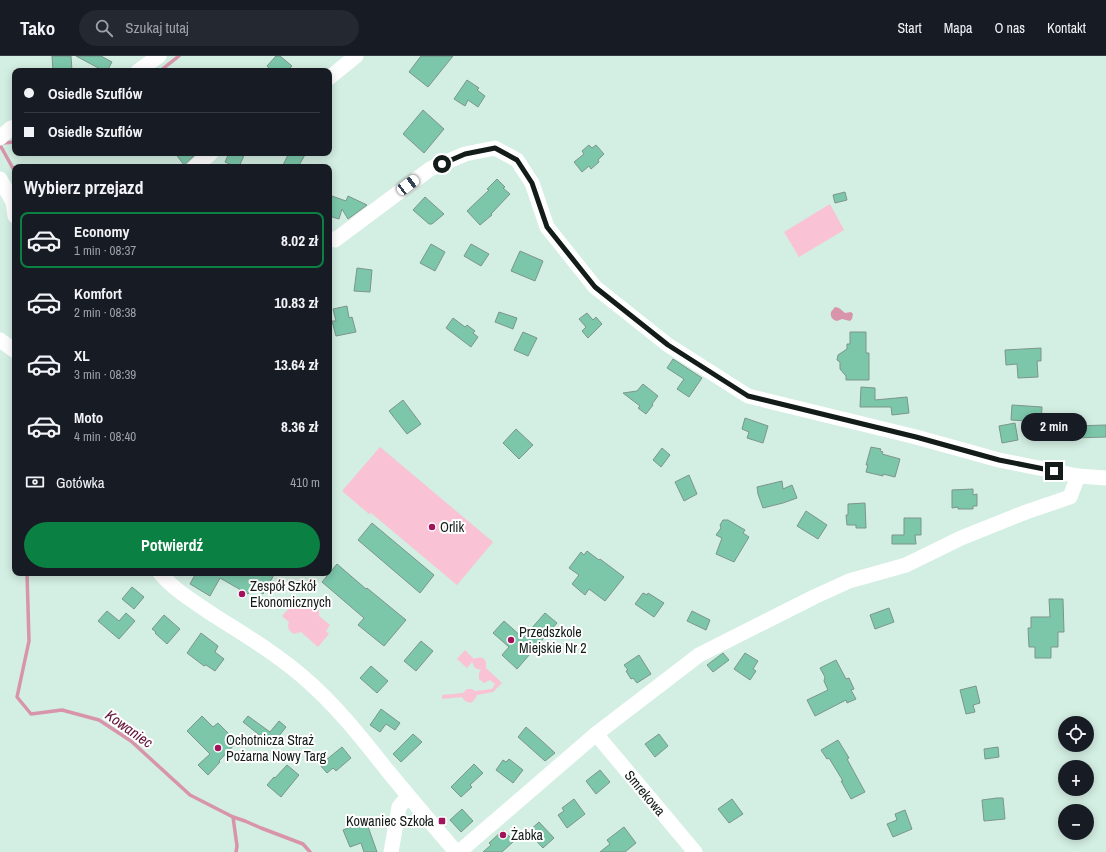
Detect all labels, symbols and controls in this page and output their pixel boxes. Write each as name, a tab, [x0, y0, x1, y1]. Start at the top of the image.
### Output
search box	[79, 10, 359, 46]
text: Tako	[20, 15, 55, 41]
icon: search	[93, 17, 115, 39]
text: Szukaj tutaj	[125, 17, 189, 38]
text: Start	[897, 19, 922, 37]
text: Mapa	[944, 19, 972, 37]
text: O nas	[994, 19, 1025, 37]
text: Kontakt	[1047, 19, 1086, 37]
text: Osiedle Szuflów	[48, 83, 142, 104]
text: Osiedle Szuflów	[48, 121, 142, 142]
route start	[433, 155, 451, 173]
car	[395, 173, 421, 197]
text: Wybierz przejazd	[24, 175, 144, 200]
text: Economy	[74, 221, 129, 242]
icon: car	[26, 222, 62, 258]
text: 8.02 zł	[281, 230, 318, 251]
text: 1 min · 08:37	[74, 242, 136, 259]
text: Komfort	[74, 283, 122, 304]
icon: car	[26, 284, 62, 320]
text: 10.83 zł	[274, 292, 318, 313]
text: 2 min · 08:38	[74, 304, 136, 321]
text: XL	[74, 345, 90, 366]
icon: car	[26, 346, 62, 382]
text: 13.64 zł	[274, 354, 318, 375]
text: 3 min · 08:39	[74, 366, 136, 383]
text: Moto	[74, 407, 103, 428]
icon: car	[26, 408, 62, 444]
callout: 2 min	[1021, 413, 1087, 441]
text: 8.36 zł	[281, 416, 318, 437]
text: 2 min	[1040, 418, 1068, 435]
text: 4 min · 08:40	[74, 428, 136, 445]
route end	[1045, 462, 1063, 480]
icon: cash	[24, 471, 46, 493]
text: Gotówka	[56, 472, 105, 493]
text: 410 m	[290, 474, 320, 491]
place label: Orlik	[440, 518, 464, 536]
button: Potwierdź	[24, 522, 320, 568]
marker: Orlik	[427, 522, 437, 532]
place label: Zespół Szkół Ekonomicznych	[250, 577, 331, 611]
marker: Zespół Szkół Ekonomicznych	[237, 589, 247, 599]
place label: Przedszkole Miejskie Nr 2	[519, 623, 587, 657]
marker: Przedszkole Miejskie Nr 2	[506, 635, 516, 645]
water label: Kowaniec	[101, 704, 157, 753]
map controls	[1058, 716, 1094, 840]
button: locate	[1058, 716, 1094, 752]
place label: Ochotnicza Straż Pożarna Nowy Targ	[226, 731, 327, 765]
marker: Ochotnicza Straż Pożarna Nowy Targ	[213, 743, 223, 753]
button: +	[1058, 760, 1094, 796]
street label: Smrekowa	[621, 766, 670, 820]
button: −	[1058, 804, 1094, 840]
place label: Kowaniec Szkoła	[346, 812, 435, 830]
marker: Kowaniec Szkoła	[437, 816, 447, 826]
place label: Żabka	[511, 826, 544, 844]
marker: Żabka	[498, 830, 508, 840]

